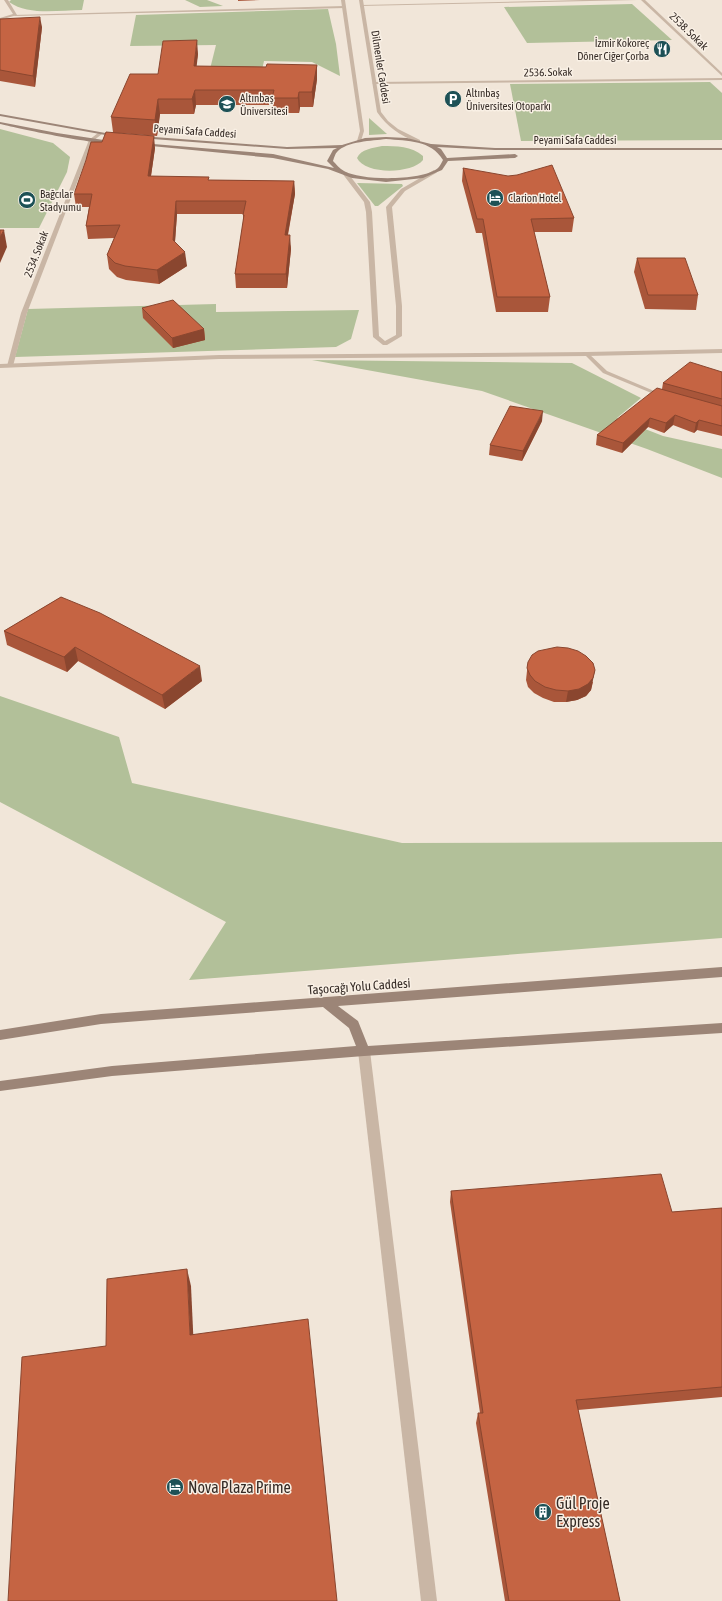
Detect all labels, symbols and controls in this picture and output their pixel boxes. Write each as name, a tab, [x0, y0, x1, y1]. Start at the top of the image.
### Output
street label: 2538. Sokak	[667, 10, 711, 52]
street label: Dilmenler Caddesi	[369, 29, 393, 105]
place label: İzmir Kokoreç Döner Ciğer Çorba	[577, 37, 650, 62]
restaurant icon: İzmir Kokoreç Döner Ciğer Çorba	[652, 39, 672, 59]
street label: 2536. Sokak	[524, 66, 573, 78]
place label: Altınbaş Üniversitesi Otoparkı	[466, 87, 551, 112]
parking icon: Altınbaş Üniversitesi Otoparkı	[443, 89, 463, 109]
place label: Altınbaş Üniversitesi	[240, 92, 288, 117]
school or university icon: Altınbaş Üniversitesi	[217, 94, 237, 114]
street label: Peyami Safa Caddesi	[153, 122, 237, 140]
street label: Peyami Safa Caddesi	[534, 134, 616, 146]
place label: Bağcılar Stadyumu	[40, 188, 81, 213]
hotel icon: Clarion Hotel	[485, 188, 505, 208]
sports icon: Bağcılar Stadyumu	[17, 190, 37, 210]
place label: Clarion Hotel	[508, 192, 561, 204]
street label: 2534. Sokak	[22, 229, 50, 279]
street label: Taşocağı Yolu Caddesi	[307, 975, 411, 998]
hotel icon: Nova Plaza Prime	[165, 1477, 185, 1497]
place label: Nova Plaza Prime	[188, 1478, 291, 1496]
place label: Gül Proje Express	[556, 1494, 610, 1531]
building icon: Gül Proje Express	[533, 1502, 553, 1522]

